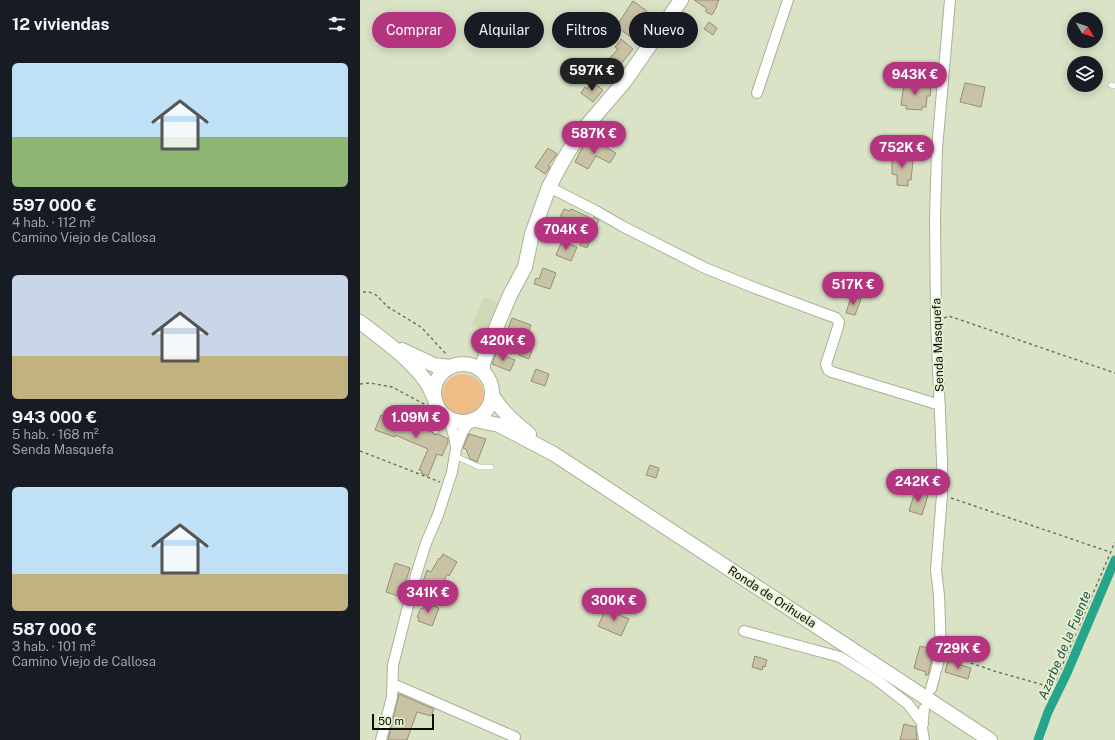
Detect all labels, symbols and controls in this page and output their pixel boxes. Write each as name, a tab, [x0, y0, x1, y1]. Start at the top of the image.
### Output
chip: Comprar	[372, 12, 456, 48]
chip: Alquilar	[464, 12, 544, 48]
chip: Filtros	[552, 12, 621, 48]
chip: Nuevo	[629, 12, 698, 48]
north arrow	[1067, 12, 1103, 48]
map controls	[1067, 12, 1103, 92]
icon: filters	[326, 13, 348, 35]
text: 12 viviendas	[12, 14, 109, 34]
button: layers	[1067, 56, 1103, 92]
pin: 597K €	[559, 58, 625, 92]
pin: 943K €	[882, 62, 948, 96]
text: 597K €	[569, 63, 615, 78]
text: 943K €	[892, 67, 938, 82]
icon: home	[144, 89, 216, 161]
pin: 587K €	[561, 121, 627, 155]
text: 587K €	[571, 126, 617, 141]
pin: 752K €	[869, 135, 935, 169]
text: 752K €	[879, 140, 925, 155]
text: 597 000 €	[12, 195, 97, 215]
text: 4 hab. · 112 m²	[12, 215, 95, 230]
pin: 704K €	[533, 217, 599, 251]
text: 704K €	[543, 222, 589, 237]
text: Camino Viejo de Callosa	[12, 230, 156, 245]
pin: 517K €	[820, 272, 886, 306]
text: 517K €	[831, 277, 875, 292]
street label: Senda Masquefa	[929, 298, 947, 392]
icon: home	[144, 301, 216, 373]
pin: 420K €	[470, 328, 536, 362]
text: 420K €	[480, 333, 526, 348]
pin: 1.09M €	[379, 405, 453, 439]
text: 943 000 €	[12, 407, 97, 427]
text: 1.09M €	[391, 410, 441, 425]
text: 5 hab. · 168 m²	[12, 427, 99, 442]
text: Senda Masquefa	[12, 442, 114, 457]
pin: 242K €	[885, 469, 951, 503]
text: 242K €	[895, 474, 941, 489]
icon: home	[144, 513, 216, 585]
street label: Ronda de Orihuela	[725, 563, 819, 631]
pin: 341K €	[395, 580, 461, 614]
text: 341K €	[406, 585, 450, 600]
pin: 300K €	[581, 588, 647, 622]
water label: Azarbe de la Fuente	[1035, 589, 1094, 702]
text: 300K €	[591, 593, 637, 608]
text: 587 000 €	[12, 619, 97, 639]
pin: 729K €	[925, 636, 991, 670]
text: 3 hab. · 101 m²	[12, 639, 96, 654]
text: 729K €	[935, 641, 981, 656]
text: Camino Viejo de Callosa	[12, 654, 156, 669]
scale bar	[372, 712, 434, 731]
text: 50 m	[378, 715, 404, 727]

